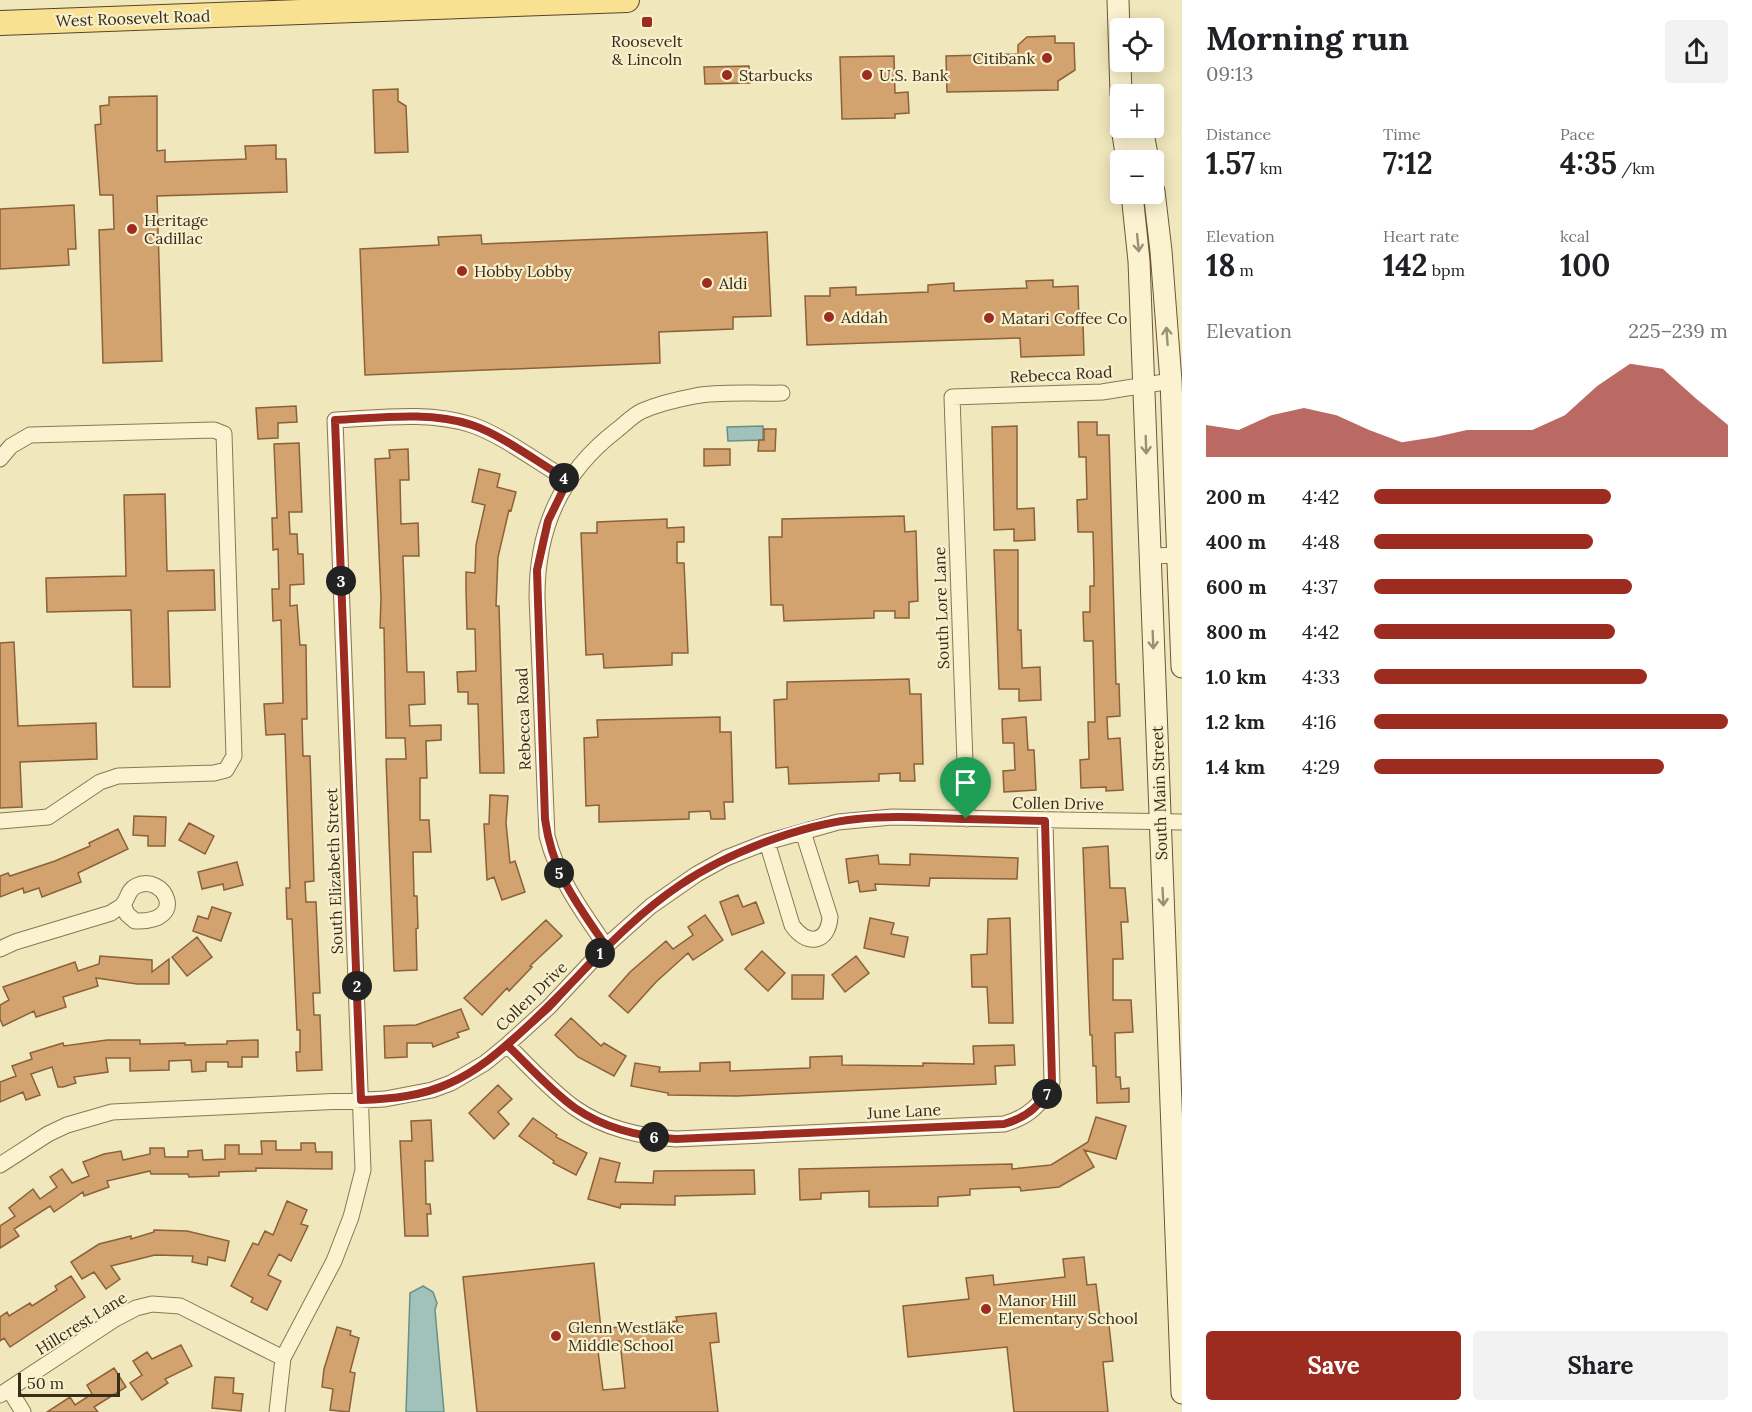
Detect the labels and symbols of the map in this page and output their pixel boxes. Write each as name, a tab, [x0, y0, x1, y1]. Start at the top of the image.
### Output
street label: West Roosevelt Road	[55, 5, 211, 31]
marker: Roosevelt & Lincoln	[640, 15, 654, 29]
place label: Roosevelt & Lincoln	[611, 31, 684, 69]
place label: Citibank	[973, 48, 1035, 68]
marker: Citibank	[1040, 51, 1054, 65]
place label: Starbucks	[739, 65, 813, 85]
place label: U.S. Bank	[879, 65, 949, 85]
marker: Starbucks	[720, 68, 734, 82]
marker: U.S. Bank	[860, 68, 874, 82]
place label: Heritage Cadillac	[144, 210, 209, 248]
marker: Heritage Cadillac	[125, 222, 139, 236]
one-way arrow	[1133, 232, 1144, 252]
place label: Hobby Lobby	[474, 261, 573, 281]
marker: Hobby Lobby	[455, 264, 469, 278]
place label: Aldi	[718, 273, 747, 293]
marker: Aldi	[700, 276, 714, 290]
place label: Addah	[840, 307, 888, 327]
place label: Matari Coffee Co	[1001, 308, 1127, 328]
marker: Addah	[822, 310, 836, 324]
marker: Matari Coffee Co	[982, 311, 996, 325]
one-way arrow	[1162, 327, 1173, 347]
street label: Rebecca Road	[1009, 361, 1113, 387]
one-way arrow	[1140, 434, 1151, 454]
pin: 4	[549, 463, 579, 493]
street label: South Lore Lane	[929, 546, 953, 670]
pin: 3	[326, 566, 356, 596]
one-way arrow	[1147, 629, 1159, 649]
street label: Rebecca Road	[511, 667, 535, 771]
street label: South Main Street	[1147, 725, 1171, 861]
pin	[940, 757, 991, 819]
street label: South Elizabeth Street	[321, 787, 347, 955]
street label: Collen Drive	[1012, 792, 1104, 814]
pin: 5	[544, 858, 574, 888]
one-way arrow	[1157, 887, 1168, 907]
pin: 1	[585, 938, 615, 968]
street label: Collen Drive	[491, 957, 571, 1035]
pin: 2	[342, 971, 372, 1001]
pin: 7	[1032, 1079, 1062, 1109]
street label: June Lane	[865, 1099, 942, 1123]
pin: 6	[639, 1122, 669, 1152]
street label: Hillcrest Lane	[32, 1287, 131, 1359]
place label: Manor Hill Elementary School	[998, 1290, 1138, 1328]
marker: Manor Hill Elementary School	[979, 1302, 993, 1316]
place label: Glenn Westlake Middle School	[568, 1317, 684, 1355]
marker: Glenn Westlake Middle School	[549, 1329, 563, 1343]
scale bar	[18, 1370, 120, 1398]

